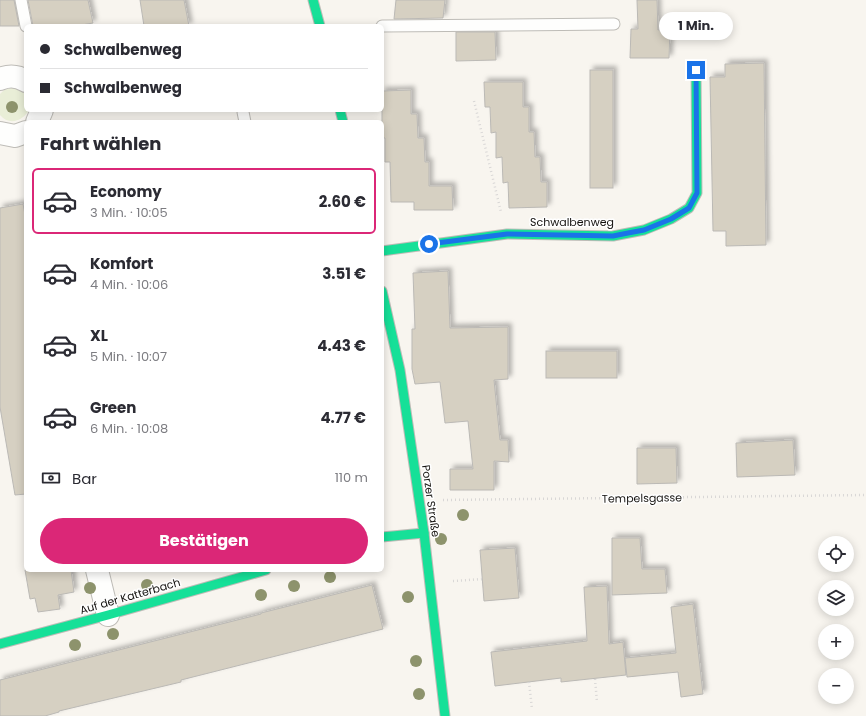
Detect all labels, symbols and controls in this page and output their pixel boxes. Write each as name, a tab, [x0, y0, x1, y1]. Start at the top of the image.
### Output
callout: 1 Min.	[659, 12, 733, 40]
text: 1 Min.	[678, 16, 714, 35]
text: Schwalbenweg	[64, 39, 182, 60]
route end	[687, 61, 705, 79]
text: Schwalbenweg	[64, 77, 182, 98]
text: Fahrt wählen	[40, 131, 162, 156]
text: Economy	[90, 181, 162, 202]
icon: car	[42, 183, 78, 219]
text: 2.60 €	[319, 191, 366, 212]
text: 3 Min. · 10:05	[90, 203, 168, 222]
street label: Schwalbenweg	[530, 214, 614, 230]
route start	[420, 235, 438, 253]
text: Komfort	[90, 253, 153, 274]
icon: car	[42, 255, 78, 291]
text: 3.51 €	[322, 263, 366, 284]
text: 4 Min. · 10:06	[90, 275, 168, 294]
text: XL	[90, 325, 108, 346]
icon: car	[42, 327, 78, 363]
text: 4.43 €	[317, 335, 366, 356]
text: 5 Min. · 10:07	[90, 347, 167, 366]
text: Green	[90, 397, 136, 418]
icon: car	[42, 399, 78, 435]
text: 4.77 €	[320, 407, 366, 428]
text: 6 Min. · 10:08	[90, 419, 168, 438]
street label: Porzer Straße	[418, 464, 444, 538]
icon: cash	[40, 467, 62, 489]
text: Bar	[72, 468, 97, 489]
text: 110 m	[335, 468, 368, 487]
street label: Tempelsgasse	[602, 489, 682, 507]
button: Bestätigen	[40, 518, 368, 564]
map controls	[818, 536, 854, 704]
button: locate	[818, 536, 854, 572]
street label: Auf der Katterbach	[78, 574, 182, 618]
button: layers	[818, 580, 854, 616]
button: +	[818, 624, 854, 660]
button: −	[818, 668, 854, 704]

